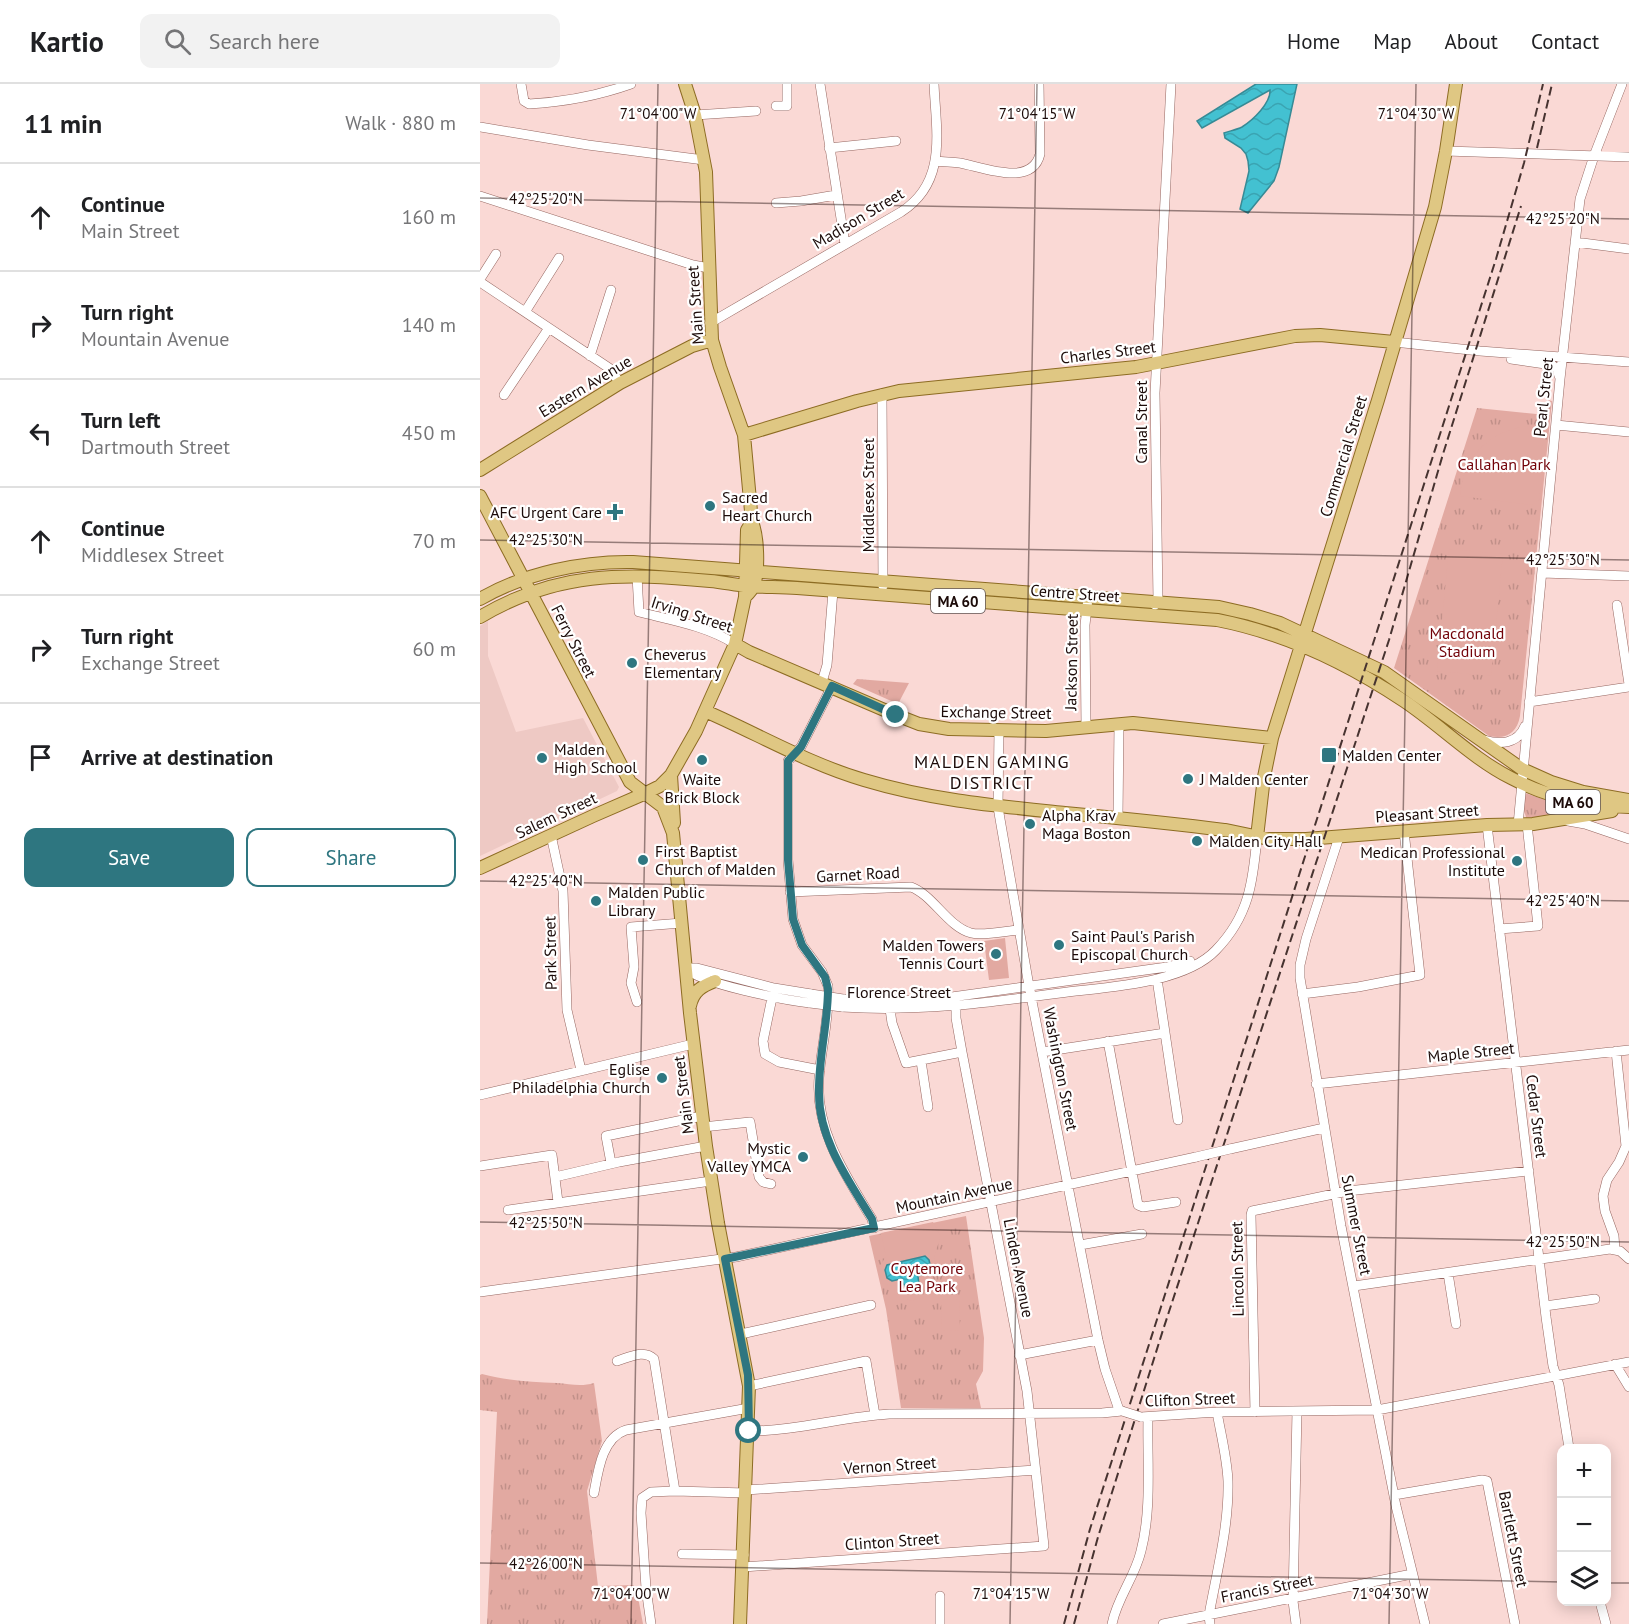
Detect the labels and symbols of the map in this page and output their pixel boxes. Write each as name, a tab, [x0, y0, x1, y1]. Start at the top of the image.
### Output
text: 71°04'00"W	[620, 104, 697, 123]
text: 71°04'15"W	[999, 104, 1076, 123]
text: 71°04'30"W	[1378, 104, 1455, 123]
street label: Madison Street	[809, 183, 908, 253]
text: 42°25'20"N	[509, 189, 583, 208]
text: 42°25'20"N	[1526, 209, 1600, 228]
street label: Main Street	[682, 264, 708, 345]
street label: Charles Street	[1059, 336, 1157, 368]
street label: Eastern Avenue	[535, 351, 635, 421]
street label: Pearl Street	[1529, 356, 1557, 438]
street label: Canal Street	[1131, 380, 1151, 464]
street label: Commercial Street	[1315, 392, 1371, 519]
street label: Middlesex Street	[858, 437, 878, 552]
park label: Callahan Park	[1457, 454, 1551, 474]
place label: Sacred Heart Church	[722, 487, 812, 525]
marker: Sacred Heart Church	[703, 499, 717, 513]
place label: AFC Urgent Care	[490, 502, 602, 522]
marker: AFC Urgent Care	[606, 503, 624, 521]
text: 42°25'30"N	[509, 530, 583, 549]
text: 42°25'30"N	[1526, 550, 1600, 569]
street label: Centre Street	[1030, 580, 1121, 606]
road number: MA 60	[931, 589, 985, 613]
street label: Irving Street	[649, 591, 736, 637]
street label: Ferry Street	[547, 601, 601, 681]
street label: Jackson Street	[1060, 613, 1082, 712]
park label: Macdonald Stadium	[1430, 623, 1504, 661]
place label: Cheverus Elementary	[644, 644, 722, 682]
marker: Cheverus Elementary	[625, 656, 639, 670]
route end	[882, 701, 908, 727]
street label: Exchange Street	[940, 701, 1052, 723]
place label: Malden High School	[554, 739, 637, 777]
place label: Malden Center	[1342, 745, 1442, 765]
marker: Malden Center	[1320, 746, 1338, 764]
district label: MALDEN GAMING DISTRICT	[914, 750, 1070, 794]
marker: Malden High School	[535, 751, 549, 765]
marker: Waite Brick Block	[695, 753, 709, 767]
place label: Waite Brick Block	[664, 769, 740, 807]
place label: J Malden Center	[1199, 769, 1309, 789]
marker: J Malden Center	[1181, 772, 1195, 786]
street label: Salem Street	[512, 787, 600, 843]
road number: MA 60	[1546, 790, 1600, 814]
street label: Pleasant Street	[1375, 799, 1480, 827]
place label: Alpha Krav Maga Boston	[1042, 805, 1131, 843]
marker: Alpha Krav Maga Boston	[1023, 817, 1037, 831]
place label: Malden City Hall	[1209, 831, 1322, 851]
marker: Malden City Hall	[1190, 834, 1204, 848]
place label: First Baptist Church of Malden	[655, 841, 776, 879]
place label: Medican Professional Institute	[1360, 842, 1505, 880]
marker: First Baptist Church of Malden	[636, 853, 650, 867]
marker: Medican Professional Institute	[1510, 854, 1524, 868]
street label: Garnet Road	[816, 862, 900, 886]
text: 42°25'40"N	[509, 871, 583, 890]
place label: Malden Public Library	[608, 882, 705, 920]
text: 42°25'40"N	[1526, 891, 1600, 910]
marker: Malden Public Library	[589, 894, 603, 908]
street label: Park Street	[539, 915, 561, 990]
place label: Saint Paul's Parish Episcopal Church	[1071, 926, 1195, 964]
place label: Malden Towers Tennis Court	[882, 935, 985, 973]
marker: Saint Paul's Parish Episcopal Church	[1052, 938, 1066, 952]
marker: Malden Towers Tennis Court	[989, 947, 1003, 961]
street label: Florence Street	[847, 982, 952, 1002]
street label: Washington Street	[1039, 1006, 1083, 1133]
street label: Maple Street	[1427, 1037, 1516, 1067]
street label: Main Street	[668, 1054, 698, 1135]
place label: Eglise Philadelphia Church	[512, 1059, 650, 1097]
marker: Eglise Philadelphia Church	[655, 1071, 669, 1085]
street label: Cedar Street	[1522, 1073, 1552, 1159]
place label: Mystic Valley YMCA	[706, 1138, 792, 1176]
marker: Mystic Valley YMCA	[796, 1150, 810, 1164]
street label: Mountain Avenue	[894, 1173, 1014, 1217]
street label: Summer Street	[1337, 1173, 1377, 1277]
text: 42°25'50"N	[509, 1213, 583, 1232]
street label: Linden Avenue	[1000, 1217, 1038, 1319]
street label: Lincoln Street	[1226, 1221, 1248, 1317]
text: 42°25'50"N	[1526, 1232, 1600, 1251]
park label: Coytemore Lea Park	[891, 1258, 963, 1296]
street label: Clifton Street	[1144, 1387, 1236, 1411]
route start	[735, 1417, 761, 1443]
street label: Vernon Street	[842, 1452, 938, 1478]
street label: Bartlett Street	[1495, 1489, 1533, 1589]
street label: Clinton Street	[844, 1528, 940, 1554]
text: 42°26'00"N	[509, 1554, 583, 1573]
street label: Francis Street	[1219, 1569, 1315, 1607]
text: 71°04'00"W	[593, 1584, 670, 1603]
text: 71°04'15"W	[973, 1584, 1050, 1603]
text: 71°04'30"W	[1352, 1584, 1429, 1603]

